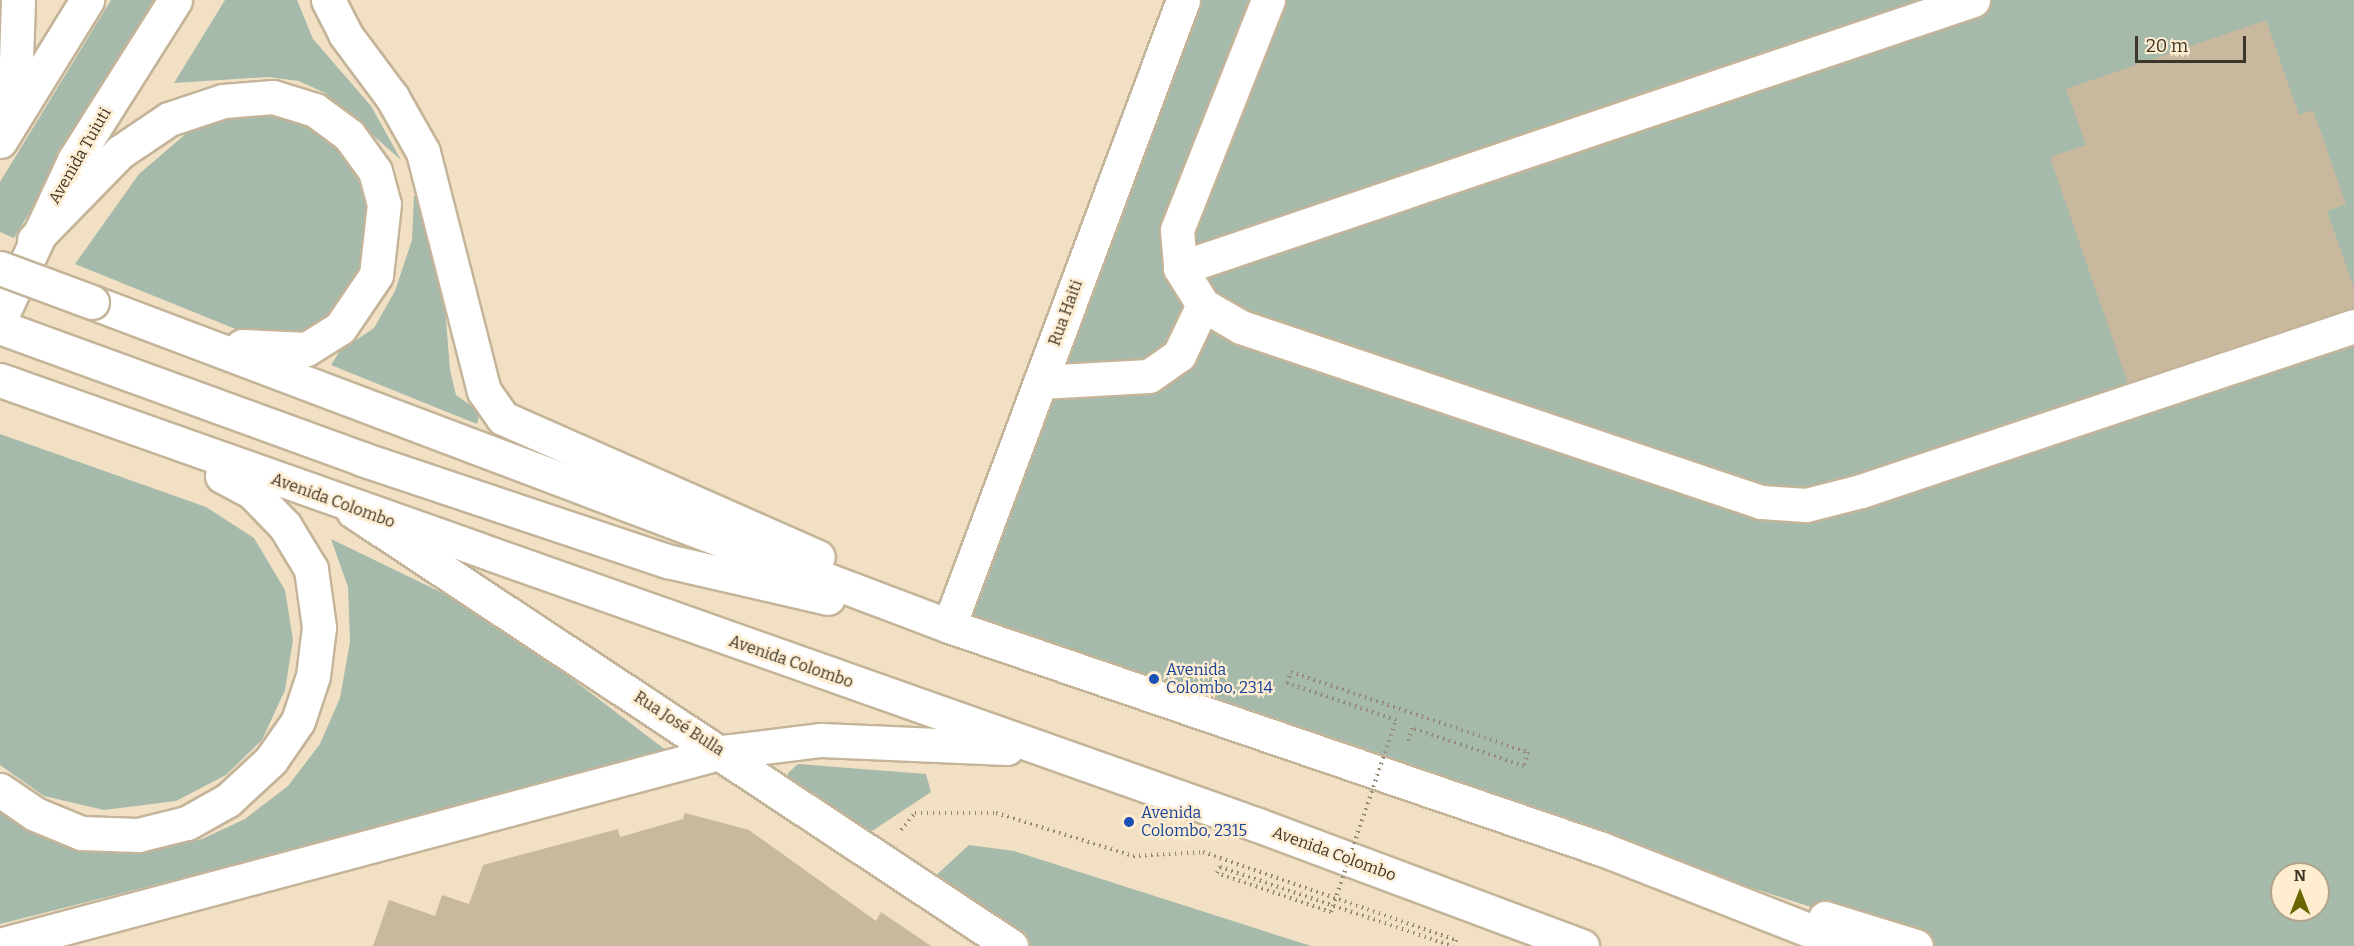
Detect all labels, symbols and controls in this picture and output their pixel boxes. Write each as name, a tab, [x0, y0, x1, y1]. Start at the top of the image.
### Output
scale bar	[2138, 24, 2249, 62]
text: 20 m	[2146, 35, 2188, 57]
street label: Avenida Tuiuti	[45, 105, 115, 207]
street label: Rua Haiti	[1045, 277, 1087, 349]
street label: Avenida Colombo	[269, 470, 397, 532]
street label: Avenida Colombo	[726, 632, 856, 692]
place label: Avenida Colombo, 2314	[1166, 660, 1273, 698]
marker: Avenida Colombo, 2314	[1147, 672, 1161, 686]
street label: Rua José Bulla	[630, 688, 728, 760]
place label: Avenida Colombo, 2315	[1141, 803, 1247, 841]
marker: Avenida Colombo, 2315	[1122, 815, 1136, 829]
street label: Avenida Colombo	[1270, 823, 1398, 885]
north arrow	[2270, 862, 2330, 922]
text: N	[2294, 866, 2306, 885]

